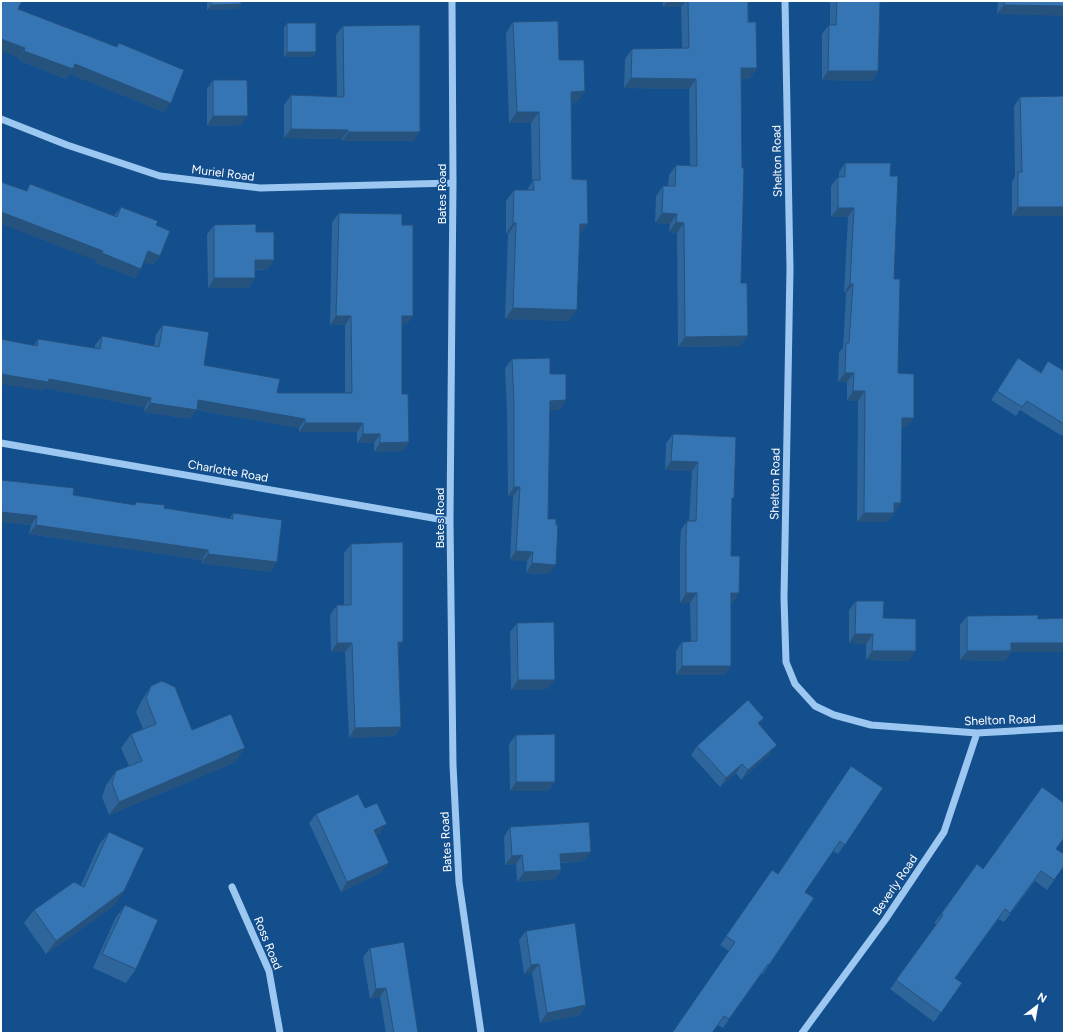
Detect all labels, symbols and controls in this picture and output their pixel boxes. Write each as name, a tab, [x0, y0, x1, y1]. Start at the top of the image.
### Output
street label: Shelton Road	[769, 125, 785, 197]
street label: Muriel Road	[191, 162, 255, 184]
street label: Bates Road	[435, 164, 449, 224]
street label: Shelton Road	[767, 448, 783, 520]
street label: Charlotte Road	[187, 457, 269, 485]
street label: Bates Road	[433, 488, 447, 548]
street label: Shelton Road	[964, 712, 1036, 728]
street label: Bates Road	[437, 811, 455, 873]
street label: Beverly Road	[870, 852, 920, 918]
street label: Ross Road	[251, 914, 285, 972]
north arrow	[1017, 986, 1057, 1026]
text: N	[1035, 990, 1049, 1006]

